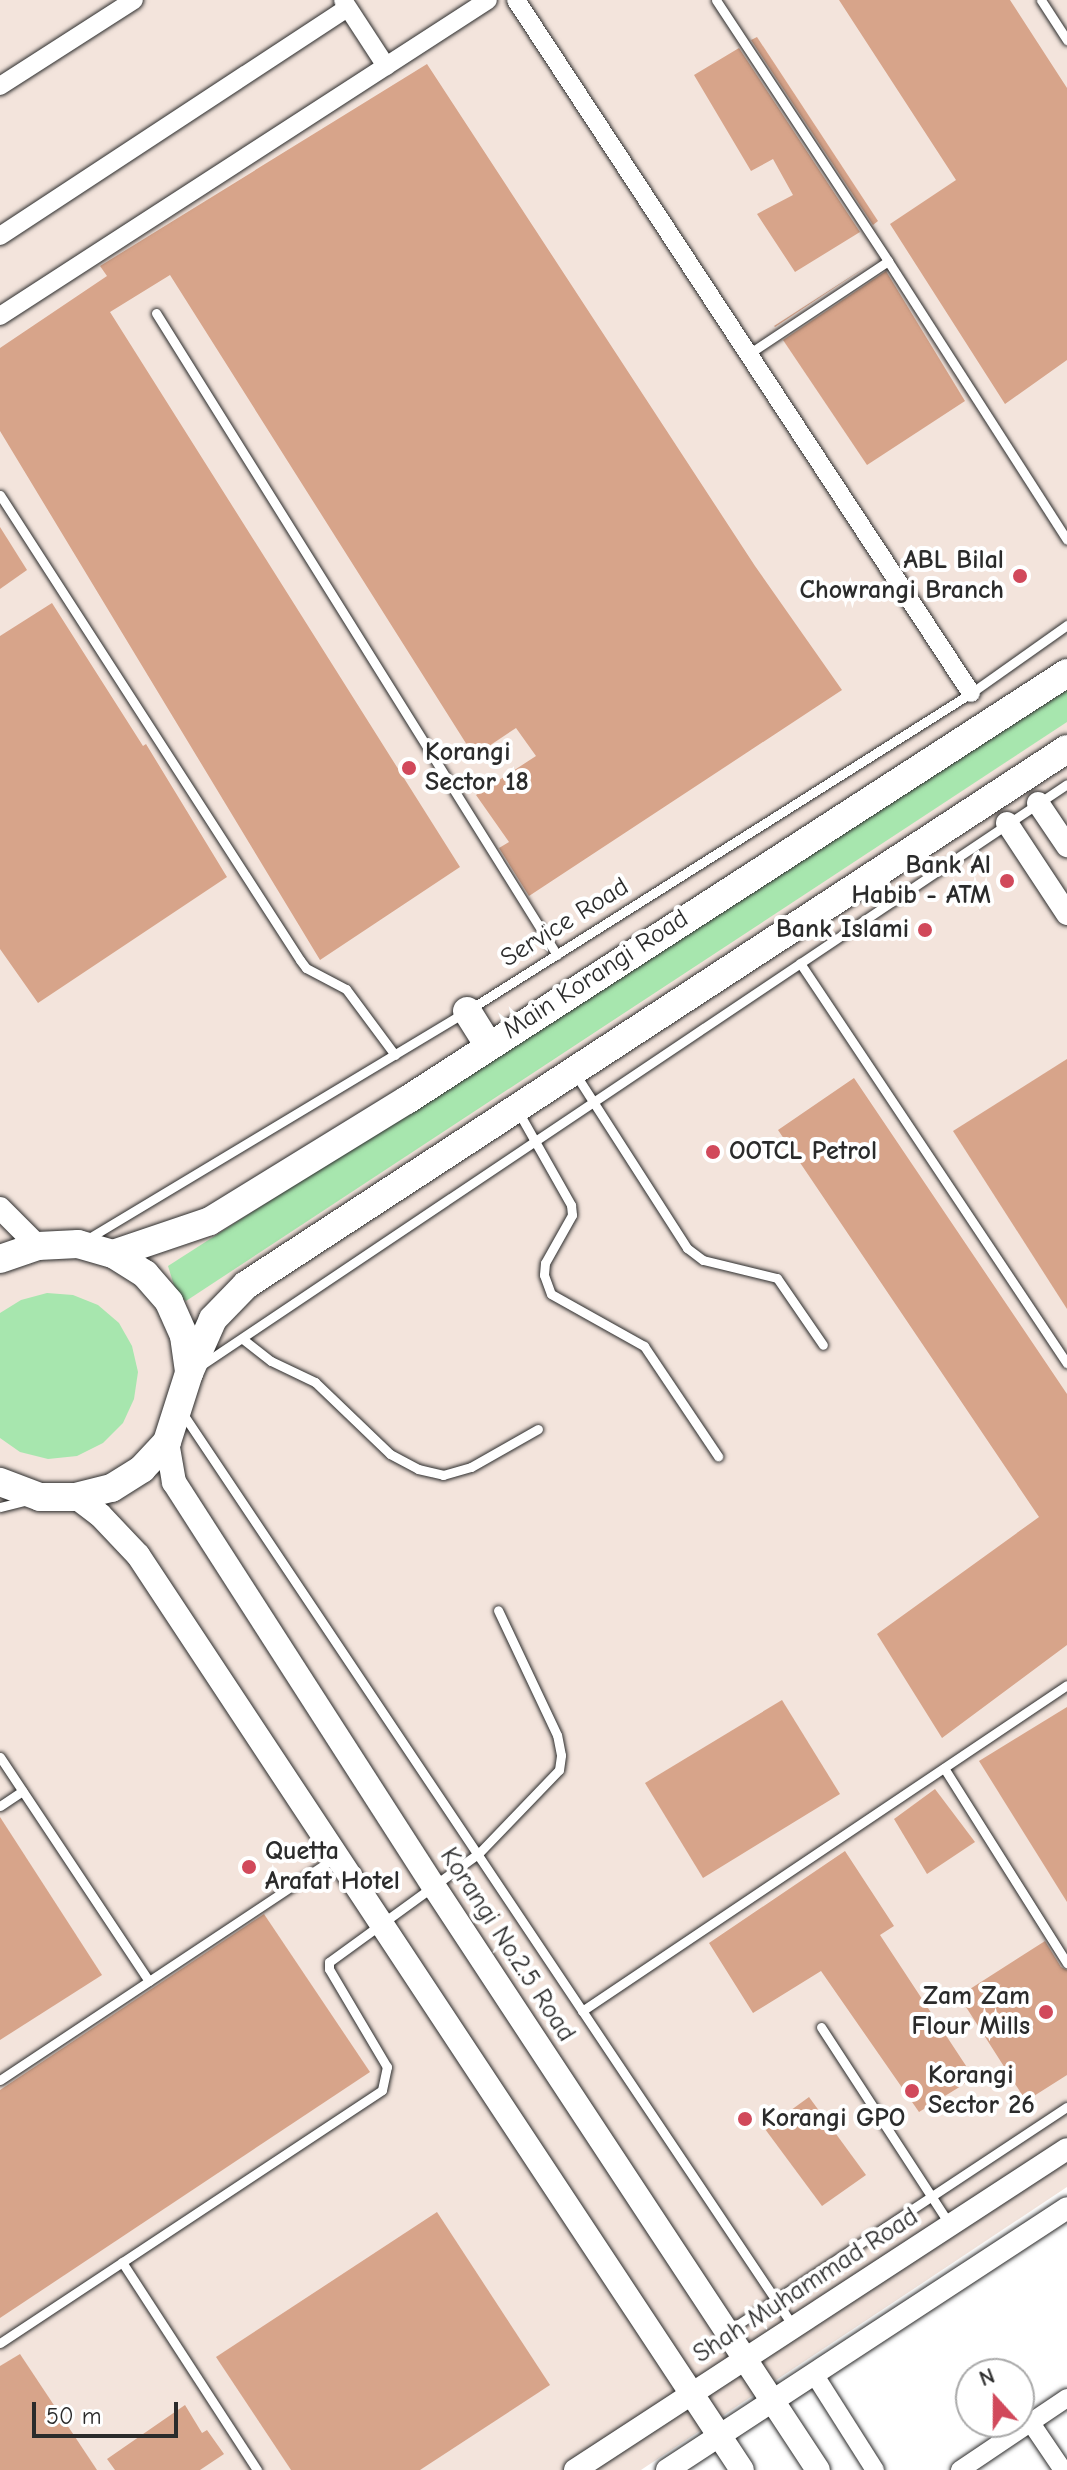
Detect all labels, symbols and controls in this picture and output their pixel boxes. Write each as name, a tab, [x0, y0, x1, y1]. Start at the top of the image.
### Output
place label: ABL Bilal Chowrangi Branch	[799, 545, 1004, 606]
marker: ABL Bilal Chowrangi Branch	[1011, 567, 1029, 585]
place label: Korangi Sector 18	[425, 737, 529, 798]
marker: Korangi Sector 18	[400, 759, 418, 777]
place label: Bank Al Habib - ATM	[852, 850, 991, 912]
street label: Service Road	[495, 871, 635, 975]
marker: Bank Al Habib - ATM	[998, 872, 1016, 890]
street label: Main Korangi Road	[498, 903, 694, 1047]
place label: Bank Islami	[776, 914, 909, 946]
marker: Bank Islami	[916, 921, 934, 939]
place label: OOTCL Petrol	[729, 1136, 877, 1168]
marker: OOTCL Petrol	[704, 1143, 722, 1161]
place label: Quetta Arafat Hotel	[265, 1836, 400, 1898]
street label: Korangi No.2.5 Road	[433, 1842, 581, 2048]
marker: Quetta Arafat Hotel	[240, 1858, 258, 1876]
place label: Zam Zam Flour Mills	[912, 1981, 1030, 2042]
marker: Zam Zam Flour Mills	[1037, 2003, 1055, 2021]
place label: Korangi Sector 26	[928, 2060, 1035, 2122]
marker: Korangi Sector 26	[903, 2082, 921, 2100]
place label: Korangi GPO	[761, 2103, 905, 2135]
marker: Korangi GPO	[736, 2110, 754, 2128]
street label: Shah Muhammad Road	[688, 2202, 924, 2370]
north arrow	[955, 2358, 1035, 2438]
text: N	[976, 2363, 998, 2392]
scale bar	[36, 2386, 182, 2436]
text: 50 m	[46, 2402, 102, 2430]

